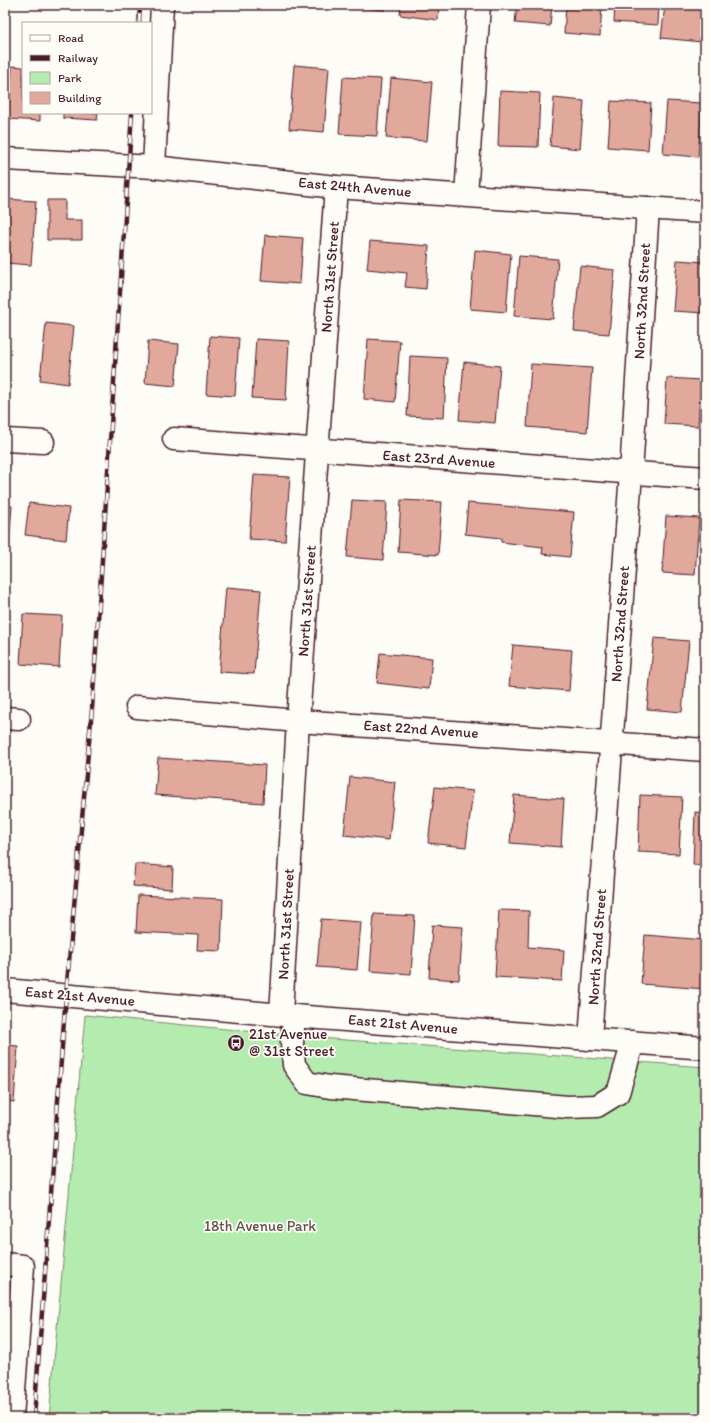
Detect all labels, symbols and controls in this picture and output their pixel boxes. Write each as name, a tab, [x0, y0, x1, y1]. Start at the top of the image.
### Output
legend	[22, 22, 152, 114]
text: Road	[58, 31, 84, 45]
text: Railway	[58, 51, 98, 65]
text: Park	[58, 71, 82, 85]
text: Building	[58, 91, 102, 105]
street label: East 24th Avenue	[298, 173, 412, 201]
street label: North 31st Street	[317, 220, 343, 333]
street label: North 32nd Street	[630, 242, 654, 360]
street label: East 23rd Avenue	[382, 446, 496, 472]
street label: North 31st Street	[294, 544, 320, 657]
street label: North 32nd Street	[607, 565, 633, 683]
street label: East 22nd Avenue	[363, 716, 479, 742]
street label: North 31st Street	[274, 867, 298, 980]
street label: North 32nd Street	[584, 888, 610, 1006]
street label: East 21st Avenue	[24, 982, 136, 1010]
street label: East 21st Avenue	[347, 1010, 459, 1038]
place label: 21st Avenue @ 31st Street	[249, 1025, 335, 1060]
bus stop icon: 21st Avenue @ 31st Street	[226, 1033, 246, 1053]
park label: 18th Avenue Park	[204, 1217, 316, 1235]

